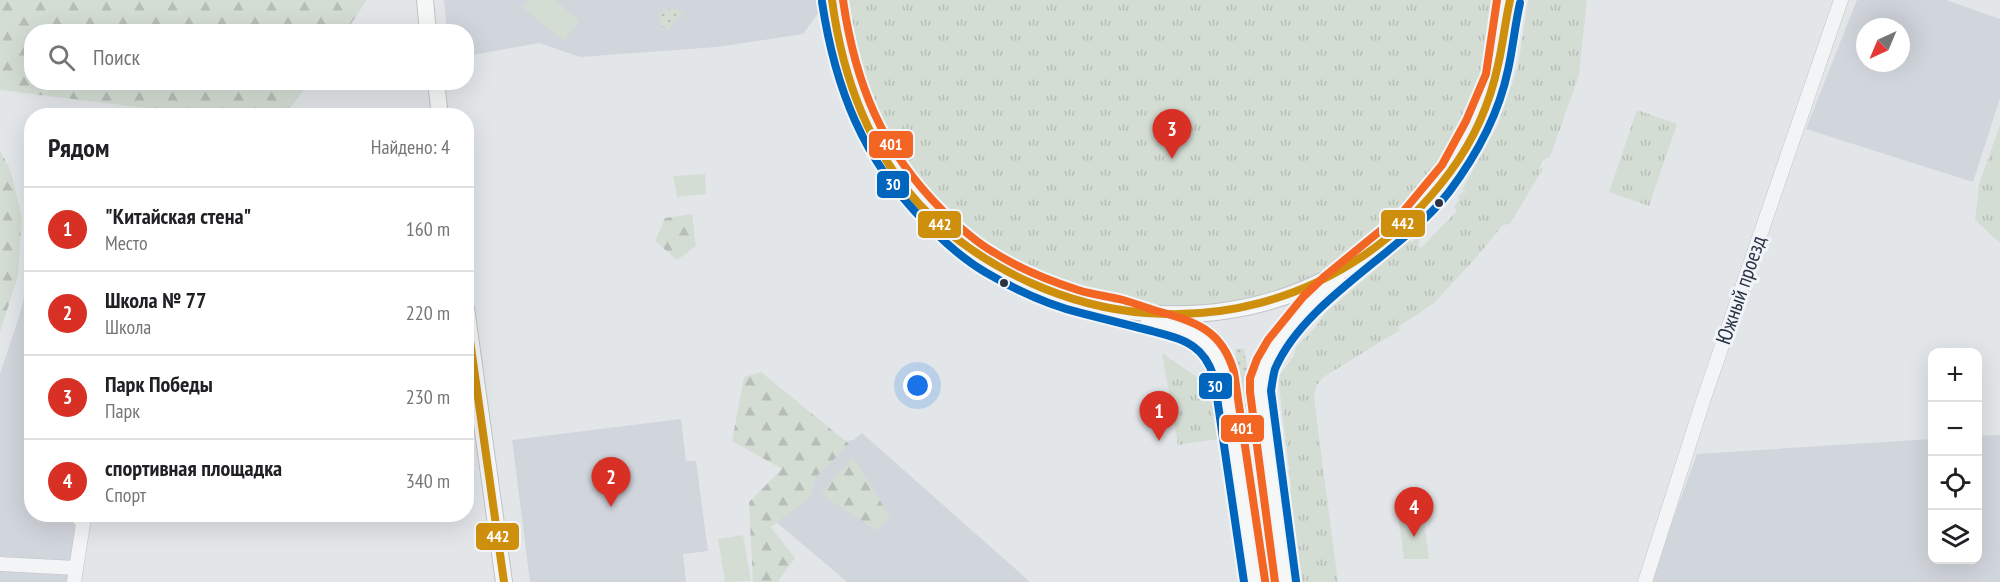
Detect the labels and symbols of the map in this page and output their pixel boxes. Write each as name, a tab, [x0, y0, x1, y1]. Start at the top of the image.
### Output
north arrow	[1856, 18, 1910, 72]
pin: 3	[1152, 110, 1192, 159]
line badge: 401	[868, 130, 914, 159]
text: 401	[880, 134, 902, 154]
line badge: 30	[876, 170, 910, 199]
text: 30	[885, 174, 901, 194]
unlabelled marker	[1433, 197, 1445, 209]
line badge: 442	[1380, 209, 1426, 238]
line badge: 442	[917, 210, 962, 239]
text: 442	[1392, 213, 1414, 233]
text: 442	[929, 214, 951, 234]
street label: Южный проезд	[1709, 232, 1772, 348]
unlabelled marker	[998, 277, 1010, 289]
your location	[903, 371, 932, 400]
line badge: 30	[1198, 372, 1233, 400]
text: 30	[1207, 376, 1223, 396]
pin: 1	[1140, 392, 1178, 441]
line badge: 401	[1220, 414, 1265, 443]
text: 401	[1231, 418, 1253, 438]
pin: 2	[592, 458, 630, 507]
pin: 4	[1394, 488, 1434, 537]
line badge: 442	[475, 522, 520, 551]
text: 442	[487, 526, 509, 546]

